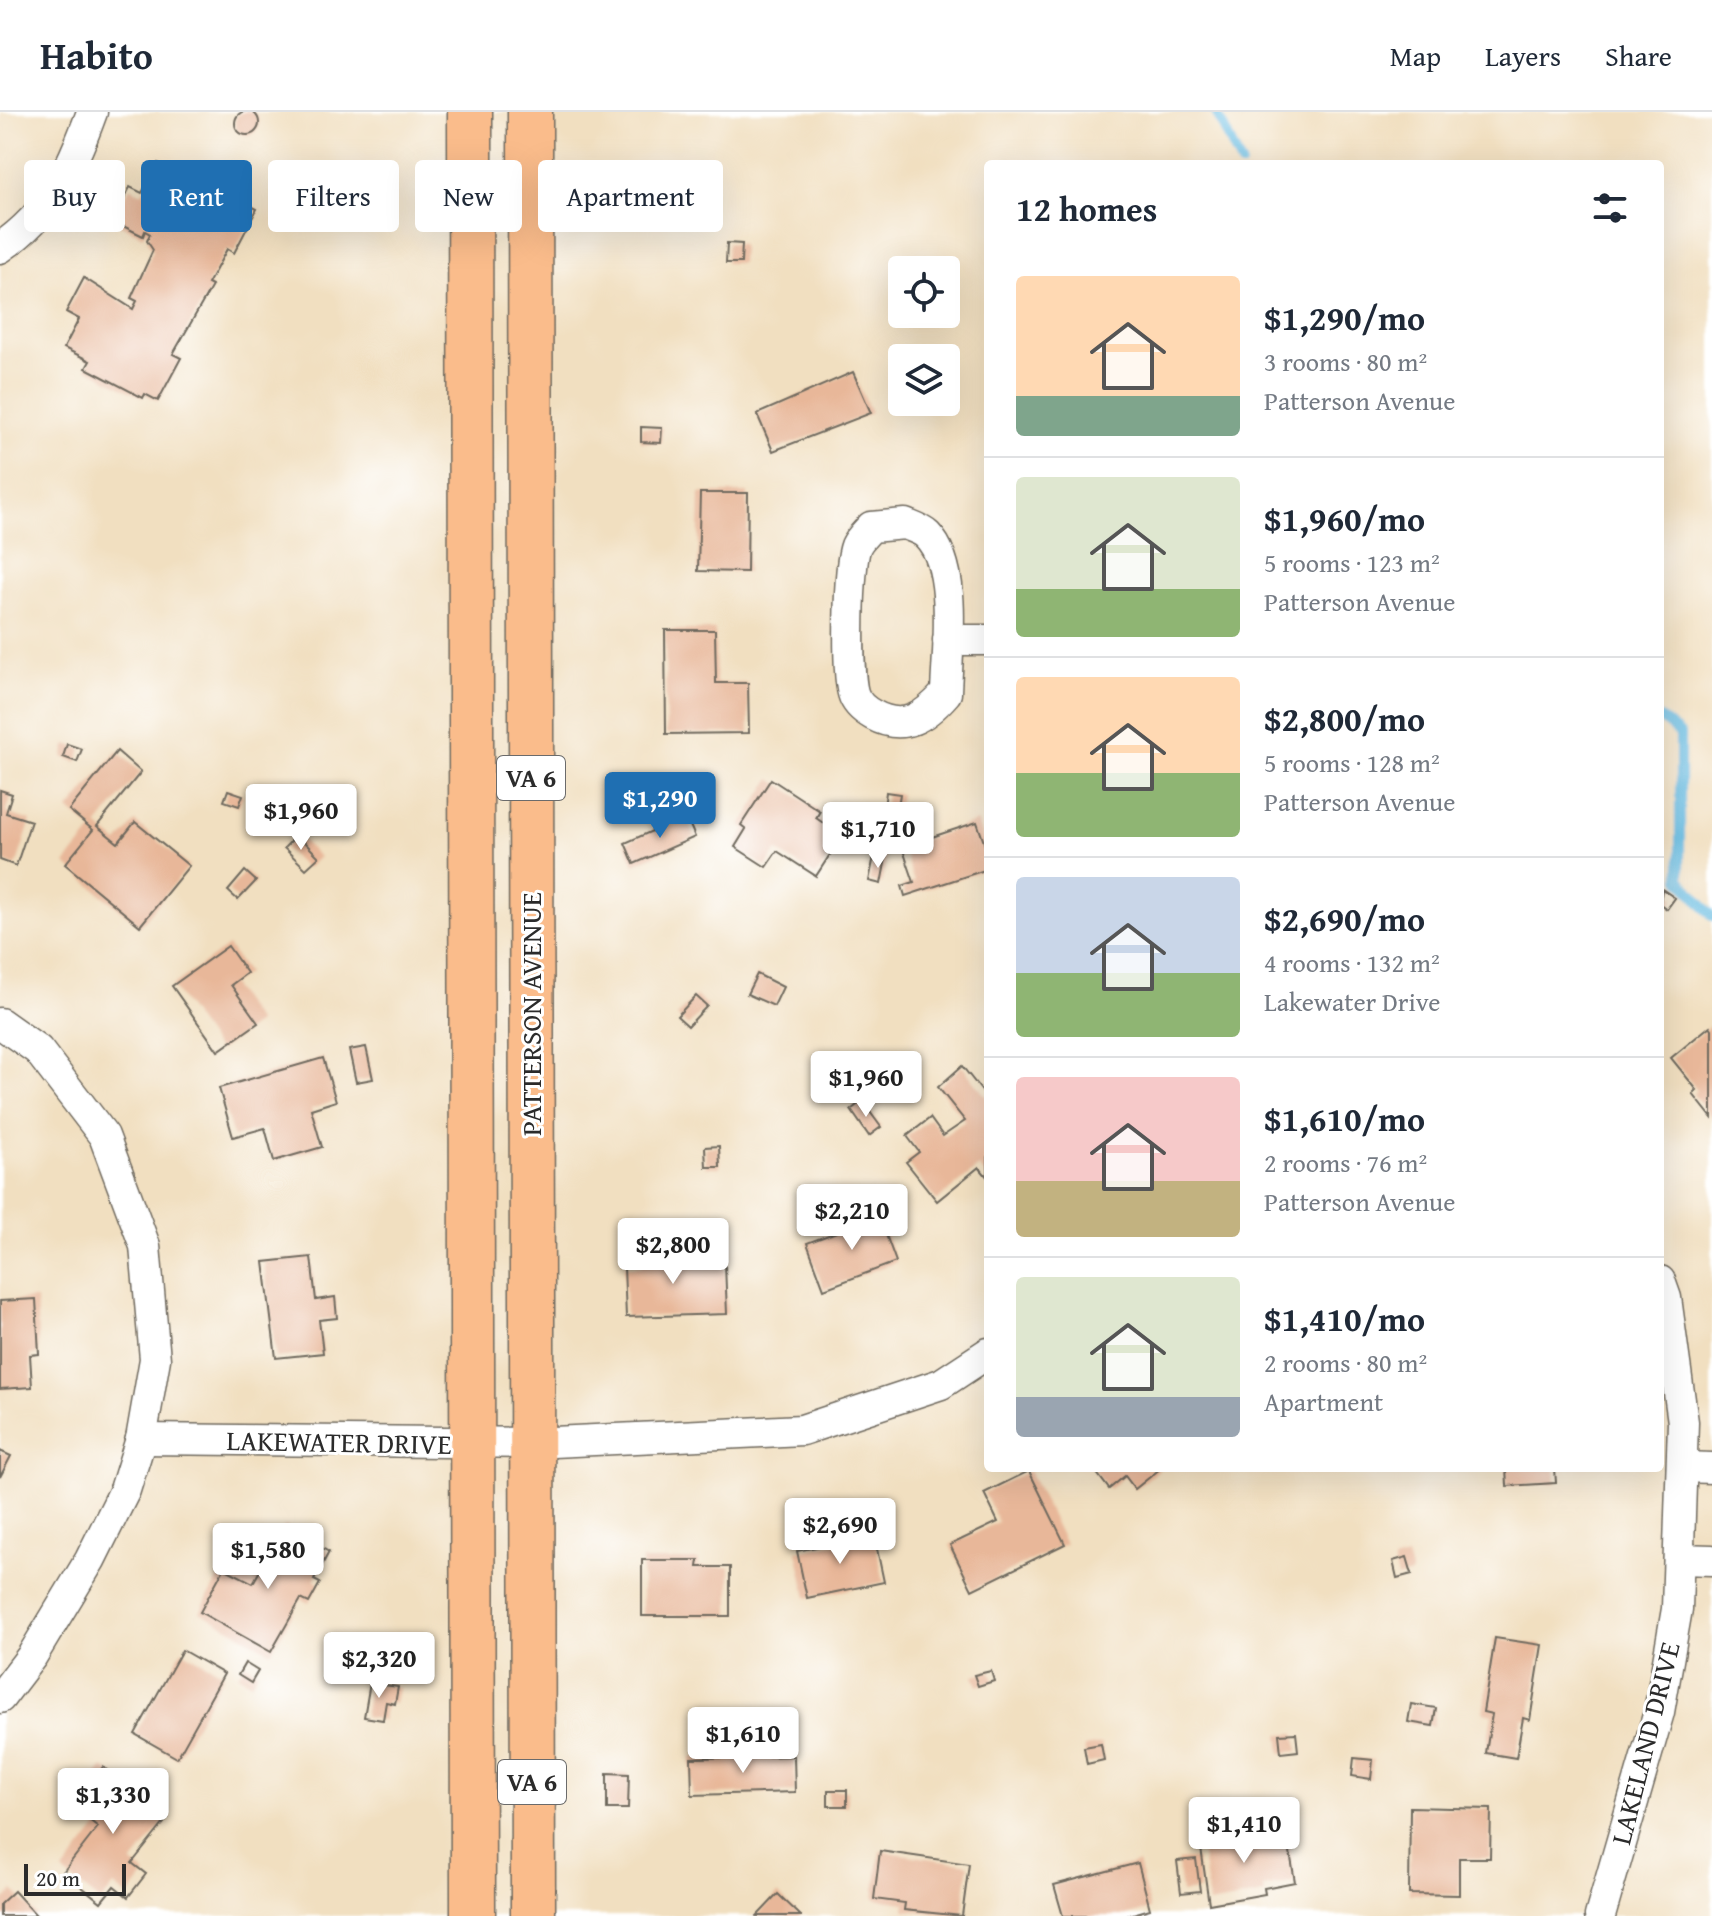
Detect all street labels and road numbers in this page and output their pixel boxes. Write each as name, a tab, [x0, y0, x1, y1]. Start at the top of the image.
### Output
road number: VA 6	[497, 756, 565, 800]
street label: PATTERSON AVENUE	[510, 892, 551, 1136]
street label: LAKEWATER DRIVE	[226, 1419, 452, 1464]
street label: LAKELAND DRIVE	[1599, 1637, 1690, 1849]
road number: VA 6	[498, 1760, 566, 1804]

